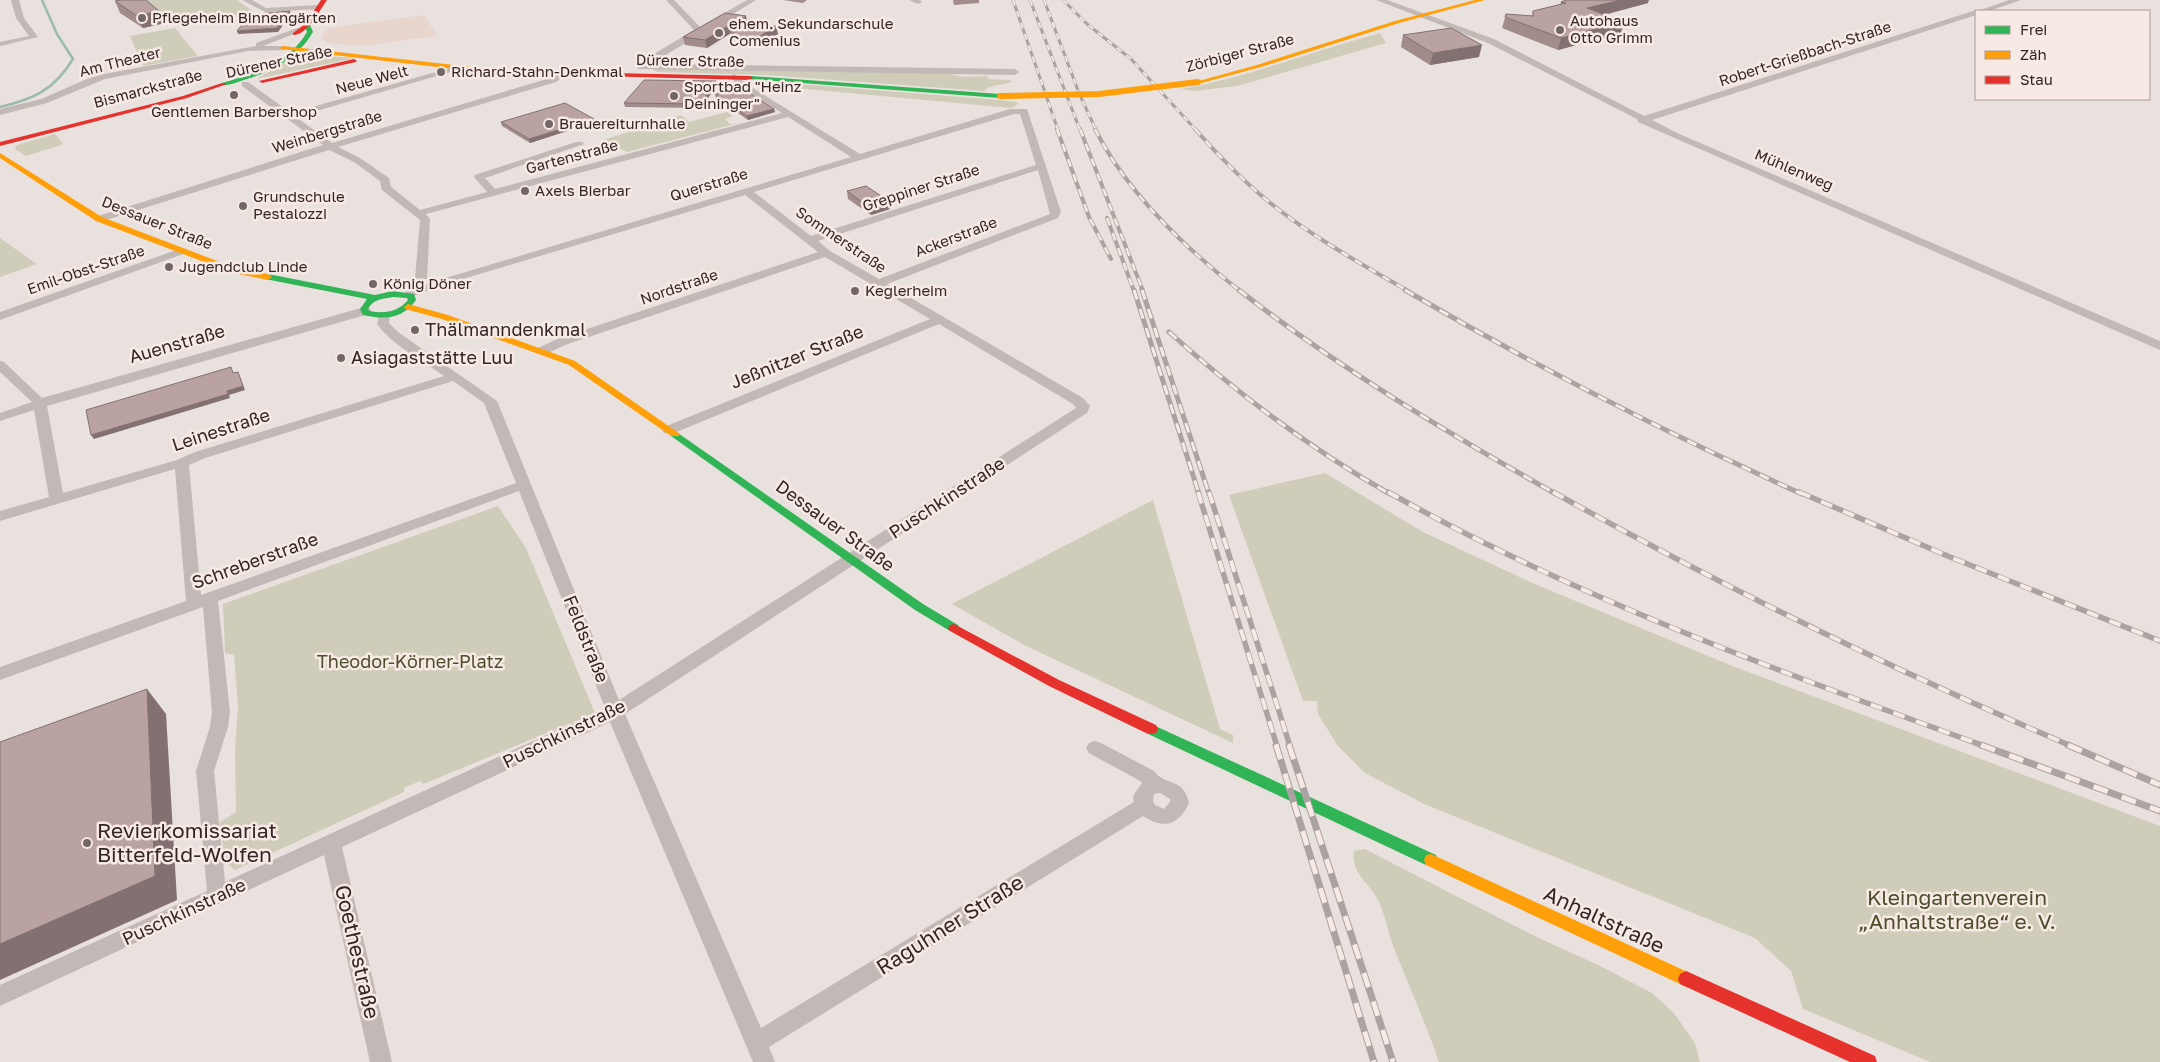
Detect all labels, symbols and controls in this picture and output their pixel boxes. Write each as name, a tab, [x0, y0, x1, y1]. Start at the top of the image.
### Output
place label: Pflegeheim Binnengärten	[152, 8, 336, 26]
legend	[1975, 10, 2150, 100]
place label: Autohaus Otto Grimm	[1570, 11, 1653, 46]
marker: Pflegeheim Binnengärten	[136, 12, 148, 24]
place label: ehem. Sekundarschule Comenius	[729, 14, 894, 49]
street label: Robert-Grießbach-Straße	[1716, 17, 1893, 89]
text: Frei	[2020, 20, 2047, 38]
marker: Autohaus Otto Grimm	[1554, 24, 1566, 36]
marker: ehem. Sekundarschule Comenius	[713, 27, 725, 39]
street label: Zörbiger Straße	[1184, 29, 1296, 75]
street label: Dürener Straße	[224, 41, 334, 81]
street label: Am Theater	[77, 42, 162, 80]
text: Zäh	[2020, 45, 2047, 63]
street label: Dürener Straße	[636, 50, 745, 70]
street label: Neue Welt	[333, 61, 410, 97]
place label: Richard-Stahn-Denkmal	[451, 62, 623, 80]
street label: Bismarckstraße	[91, 65, 204, 111]
marker: Richard-Stahn-Denkmal	[435, 66, 447, 78]
text: Stau	[2020, 70, 2053, 88]
place label: Sportbad "Heinz Deininger"	[684, 77, 802, 112]
marker: Gentlemen Barbershop	[228, 89, 240, 101]
marker: Sportbad "Heinz Deininger"	[668, 90, 680, 102]
place label: Gentlemen Barbershop	[151, 102, 317, 120]
street label: Weinbergstraße	[270, 106, 384, 156]
place label: Brauereiturnhalle	[559, 114, 686, 132]
marker: Brauereiturnhalle	[543, 118, 555, 130]
street label: Gartenstraße	[524, 135, 620, 177]
street label: Mühlenweg	[1752, 144, 1836, 194]
street label: Greppiner Straße	[860, 160, 982, 214]
street label: Querstraße	[668, 164, 750, 204]
place label: Axels Bierbar	[535, 181, 631, 199]
marker: Axels Bierbar	[519, 185, 531, 197]
place label: Grundschule Pestalozzi	[253, 187, 345, 222]
street label: Dessauer Straße	[99, 192, 216, 253]
marker: Grundschule Pestalozzi	[237, 200, 249, 212]
street label: Sommerstraße	[793, 202, 890, 276]
street label: Ackerstraße	[912, 212, 999, 260]
street label: Emil-Obst-Straße	[25, 240, 147, 298]
place label: Jugendclub Linde	[179, 257, 308, 275]
marker: Jugendclub Linde	[163, 261, 175, 273]
street label: Nordstraße	[638, 264, 720, 308]
place label: König Döner	[383, 274, 472, 292]
marker: König Döner	[367, 278, 379, 290]
place label: Keglerheim	[865, 281, 947, 299]
marker: Keglerheim	[849, 285, 861, 297]
place label: Thälmanndenkmal	[425, 318, 586, 340]
street label: Auenstraße	[126, 319, 227, 367]
street label: Jeßnitzer Straße	[727, 319, 866, 393]
marker: Thälmanndenkmal	[409, 324, 421, 336]
place label: Asiagaststätte Luu	[351, 346, 513, 368]
marker: Asiagaststätte Luu	[335, 352, 347, 364]
street label: Leinestraße	[169, 403, 272, 455]
street label: Puschkinstraße	[884, 452, 1009, 543]
street label: Dessauer Straße	[772, 475, 899, 576]
street label: Schreberstraße	[188, 527, 321, 593]
street label: Feldstraße	[559, 592, 614, 686]
park label: Theodor-Körner-Platz	[317, 650, 503, 672]
street label: Puschkinstraße	[499, 694, 629, 772]
place label: Revierkomissariat Bitterfeld-Wolfen	[97, 817, 277, 867]
marker: Revierkomissariat Bitterfeld-Wolfen	[81, 837, 93, 849]
street label: Raguhner Straße	[871, 868, 1028, 980]
street label: Puschkinstraße	[118, 873, 249, 949]
street label: Anhaltstraße	[1540, 880, 1669, 958]
street label: Goethestraße	[330, 882, 386, 1021]
park label: Kleingartenverein „Anhaltstraße“ e. V.	[1858, 884, 2056, 934]

